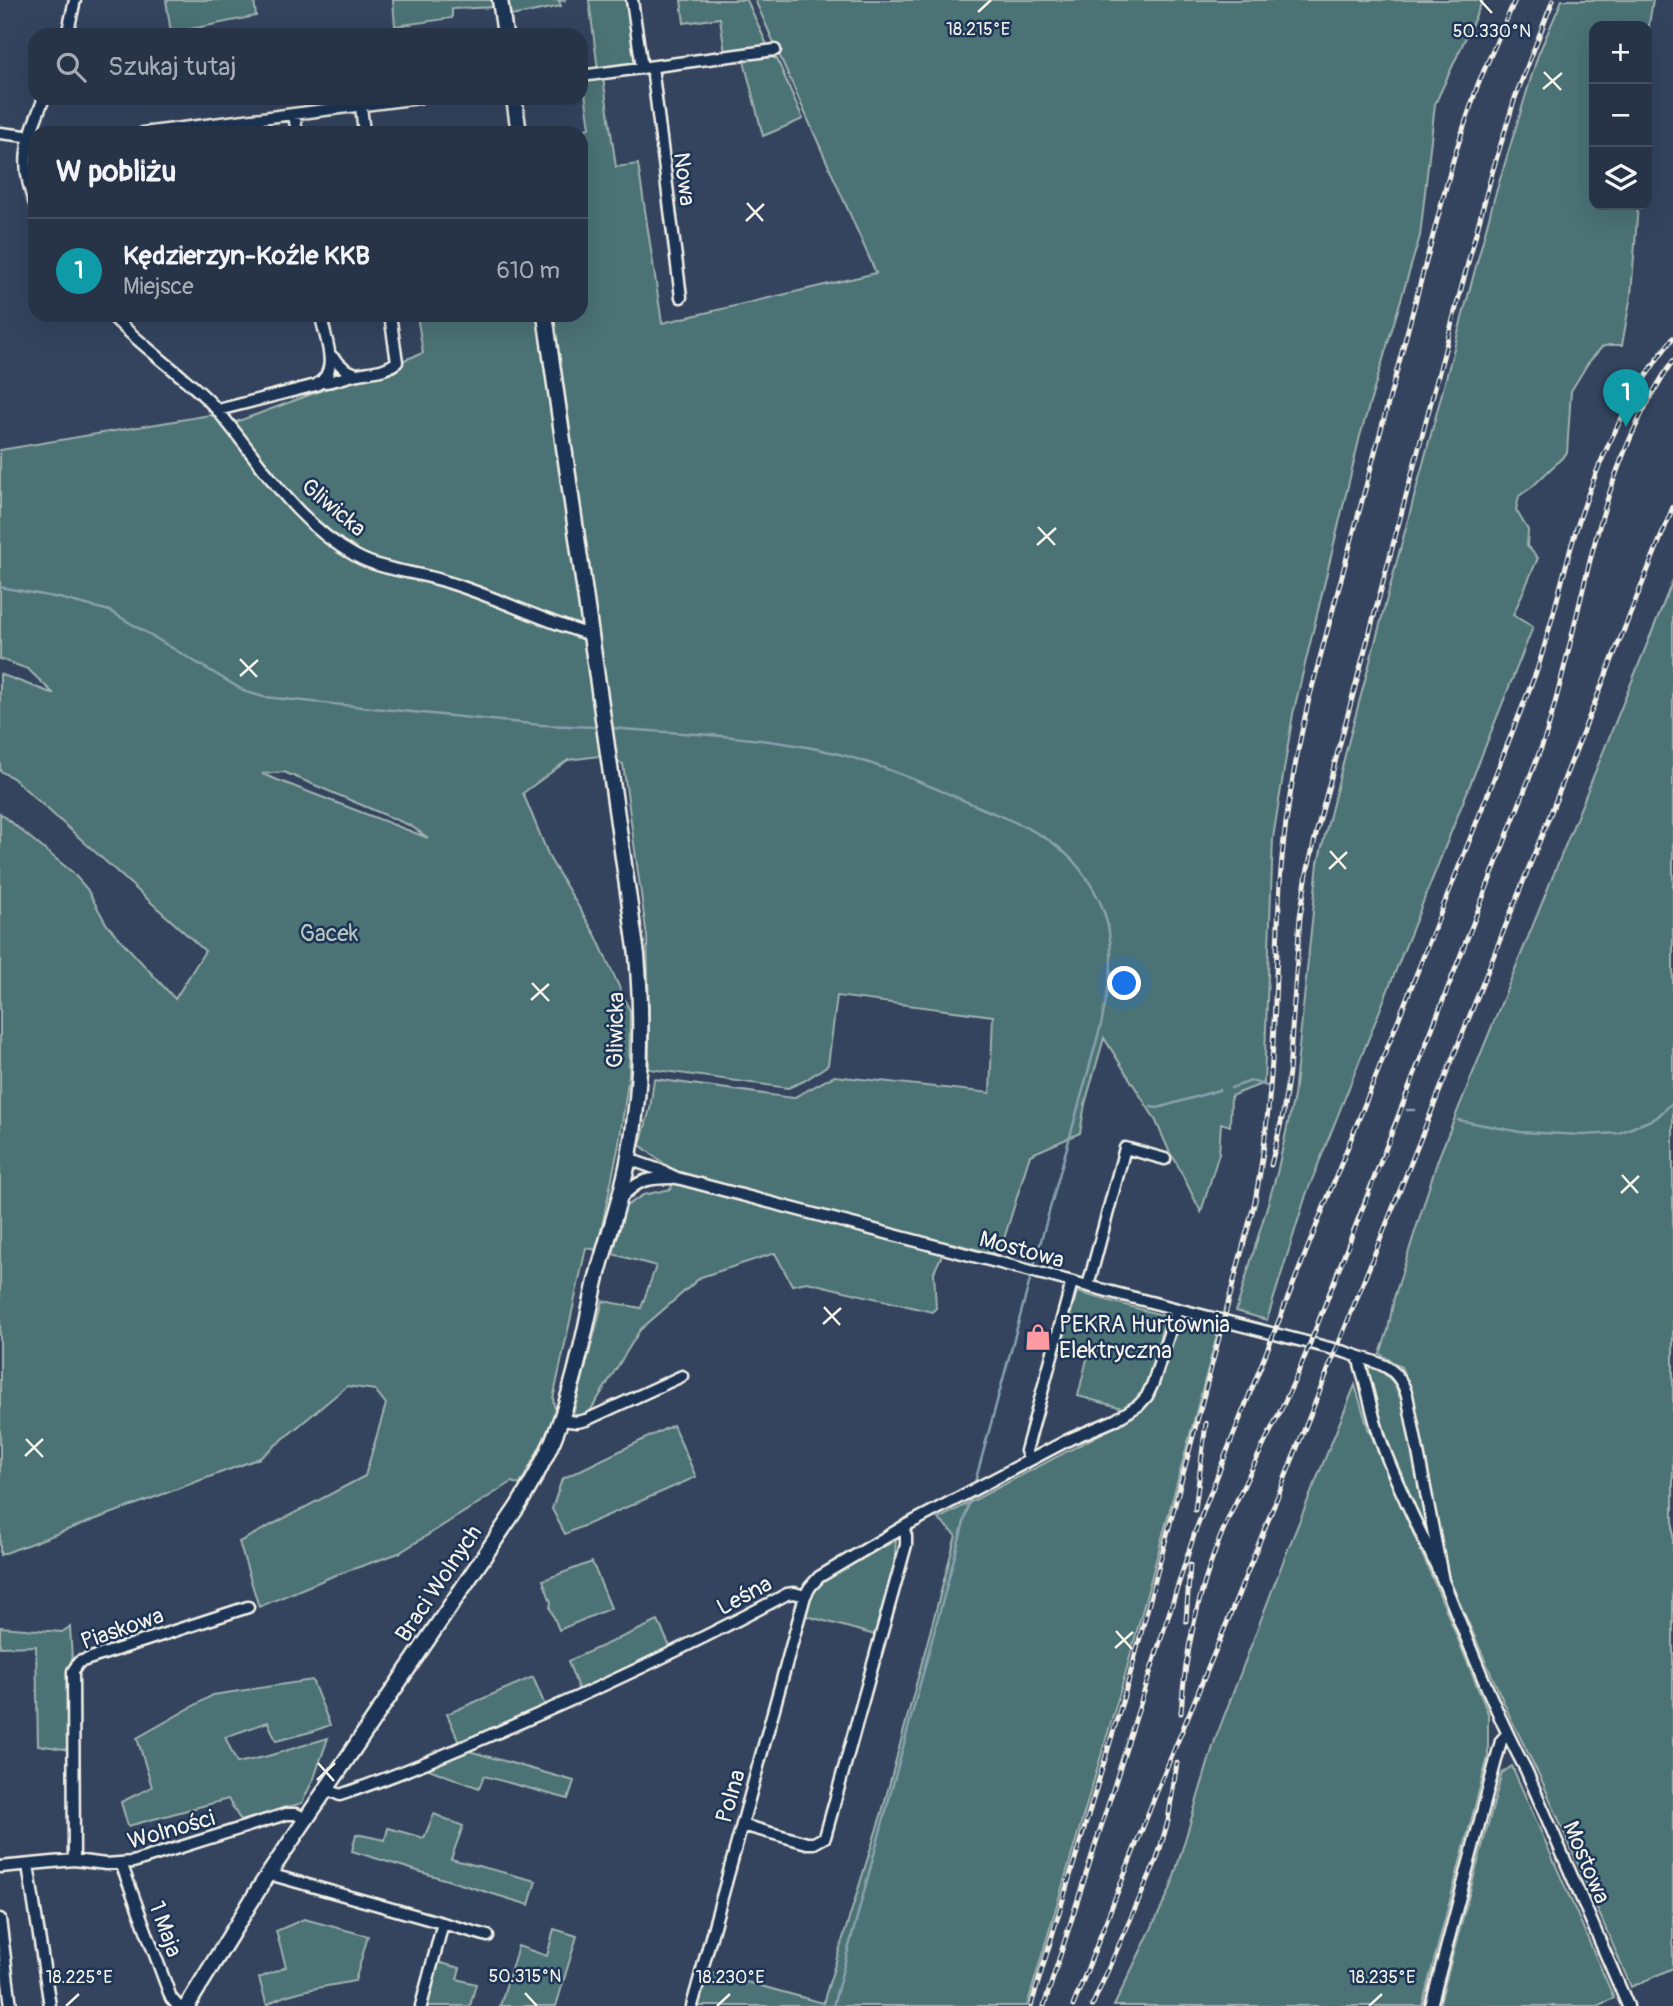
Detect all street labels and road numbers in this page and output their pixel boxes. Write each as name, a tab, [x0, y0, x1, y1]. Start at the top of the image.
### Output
street label: Nowa	[667, 151, 702, 208]
street label: Gliwicka	[295, 472, 372, 543]
street label: Gliwicka	[600, 992, 631, 1068]
street label: Mostowa	[976, 1224, 1068, 1275]
street label: Braci Wolnych	[389, 1519, 488, 1647]
street label: Leśna	[712, 1569, 777, 1622]
street label: Piaskowa	[77, 1601, 167, 1656]
street label: Polna	[709, 1766, 752, 1826]
street label: Wolności	[124, 1803, 218, 1856]
street label: Mostowa	[1556, 1817, 1617, 1908]
street label: 1 Maja	[142, 1897, 189, 1961]

